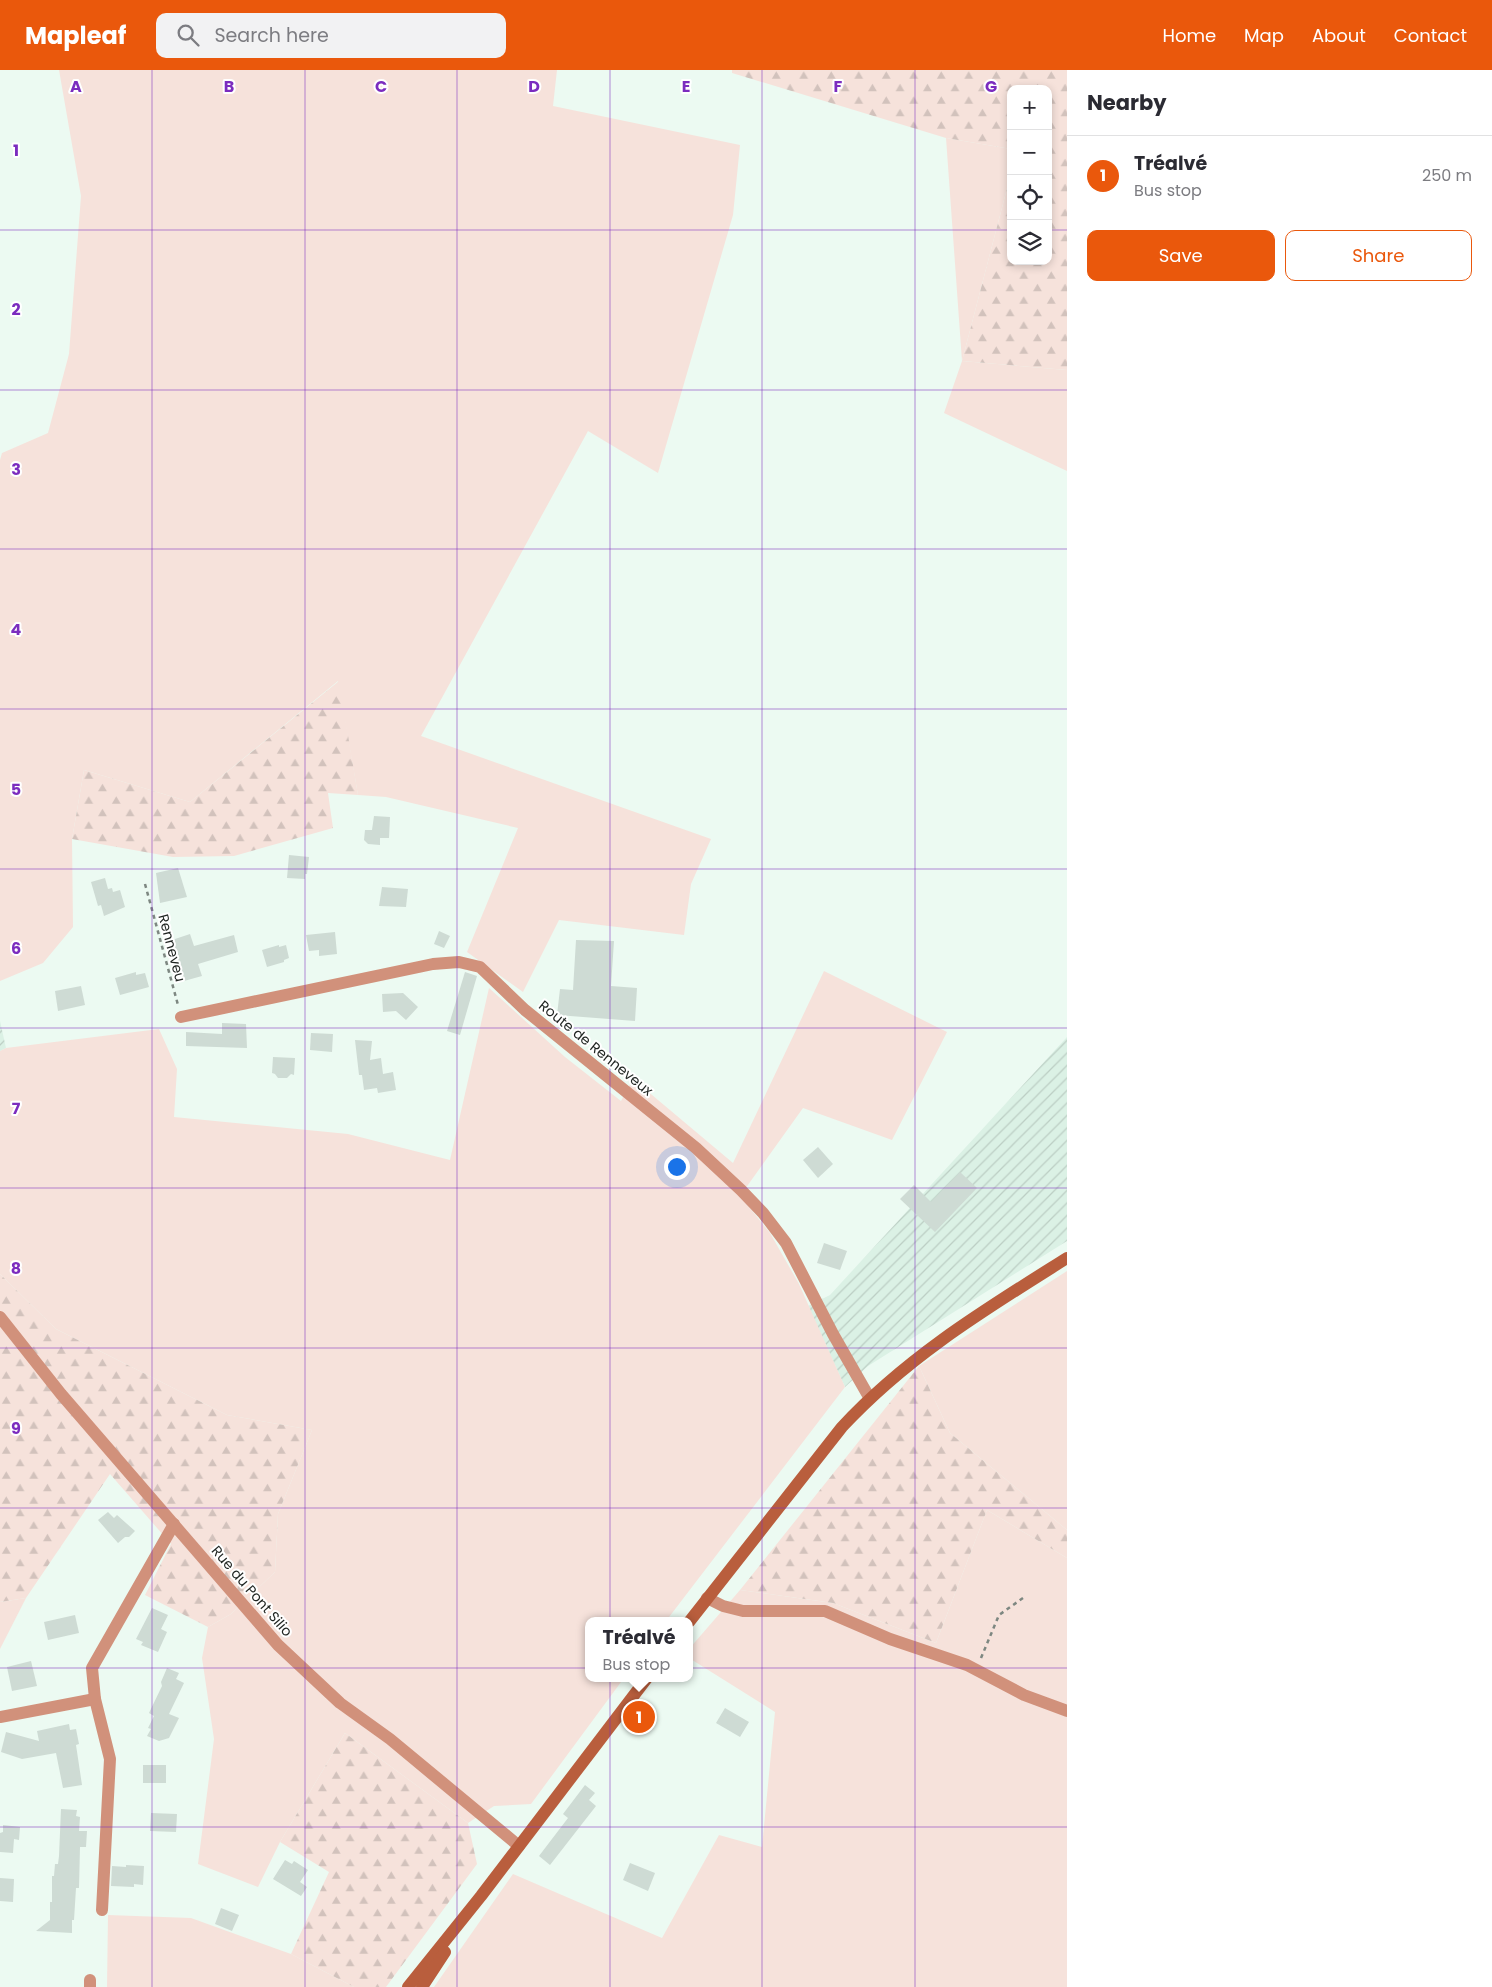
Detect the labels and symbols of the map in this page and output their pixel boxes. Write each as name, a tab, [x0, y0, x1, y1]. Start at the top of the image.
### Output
text: A	[70, 75, 82, 98]
text: B	[224, 75, 234, 98]
text: C	[375, 75, 387, 98]
text: D	[528, 75, 540, 98]
text: E	[682, 75, 690, 98]
text: F	[834, 75, 843, 98]
text: G	[985, 75, 997, 98]
text: 1	[13, 139, 19, 162]
text: 2	[11, 298, 21, 321]
text: 3	[11, 458, 21, 481]
text: 4	[11, 618, 22, 641]
text: 5	[11, 778, 21, 801]
street label: Renneveu	[153, 912, 191, 984]
text: 6	[11, 937, 21, 960]
street label: Route de Renneveux	[535, 996, 658, 1101]
text: 7	[12, 1097, 21, 1120]
your location	[664, 1154, 690, 1180]
text: 8	[11, 1257, 21, 1280]
text: 9	[11, 1417, 21, 1440]
street label: Rue du Pont Silio	[207, 1541, 297, 1641]
pin: 1	[623, 1698, 655, 1736]

